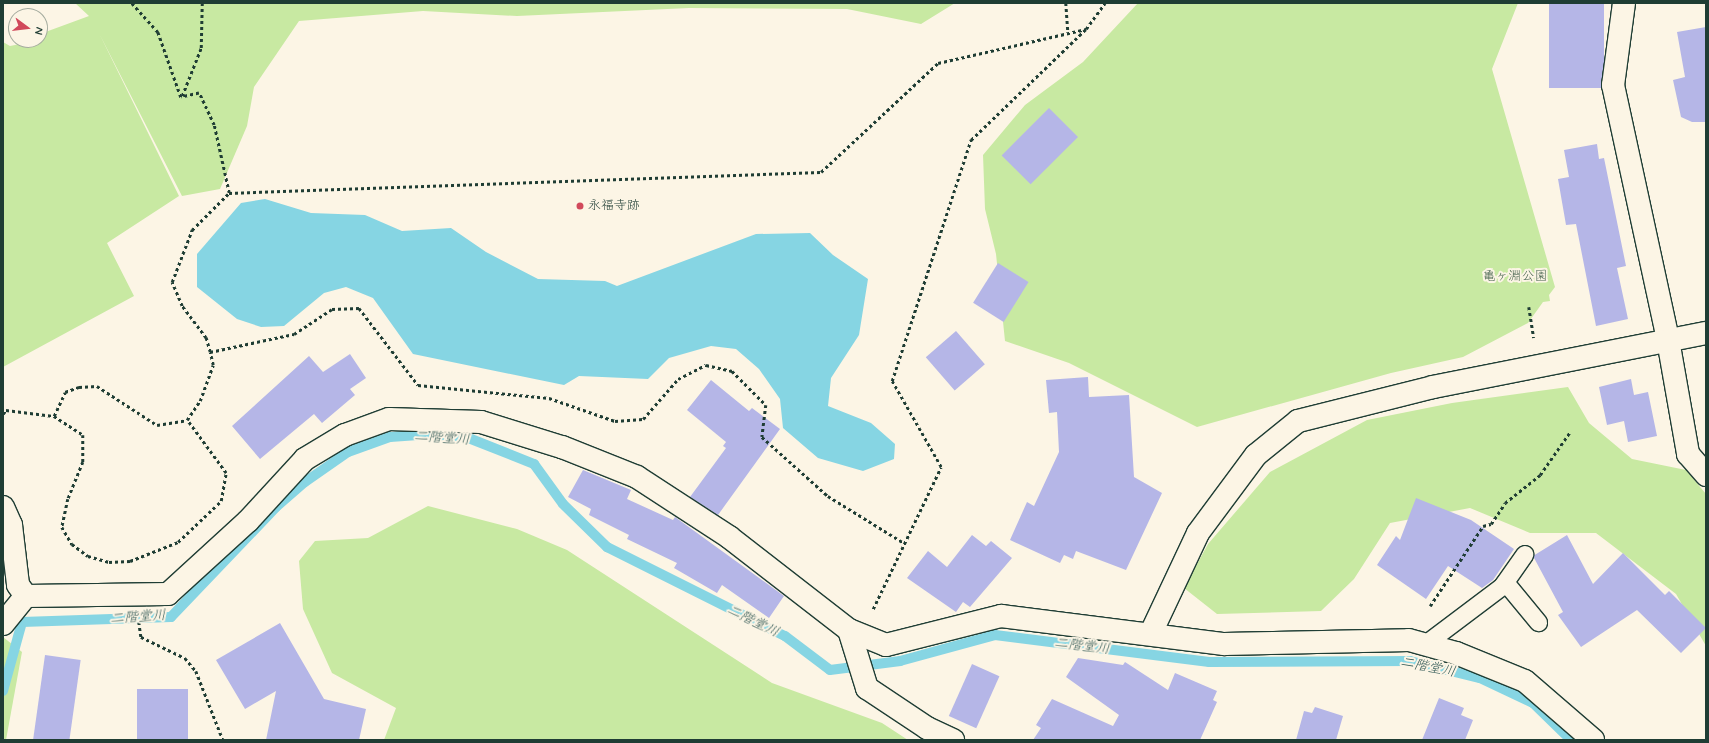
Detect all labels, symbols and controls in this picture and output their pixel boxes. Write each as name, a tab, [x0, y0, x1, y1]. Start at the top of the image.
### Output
north arrow	[8, 8, 48, 48]
text: N	[31, 25, 46, 36]
place label: 永福寺跡	[588, 198, 640, 214]
marker: 永福寺跡	[575, 201, 585, 211]
park label: 亀ヶ淵公園	[1483, 269, 1547, 285]
water label: 二階堂川	[413, 428, 471, 448]
water label: 二階堂川	[724, 601, 782, 641]
water label: 二階堂川	[109, 607, 167, 627]
water label: 二階堂川	[1053, 634, 1111, 658]
water label: 二階堂川	[1399, 653, 1457, 681]

